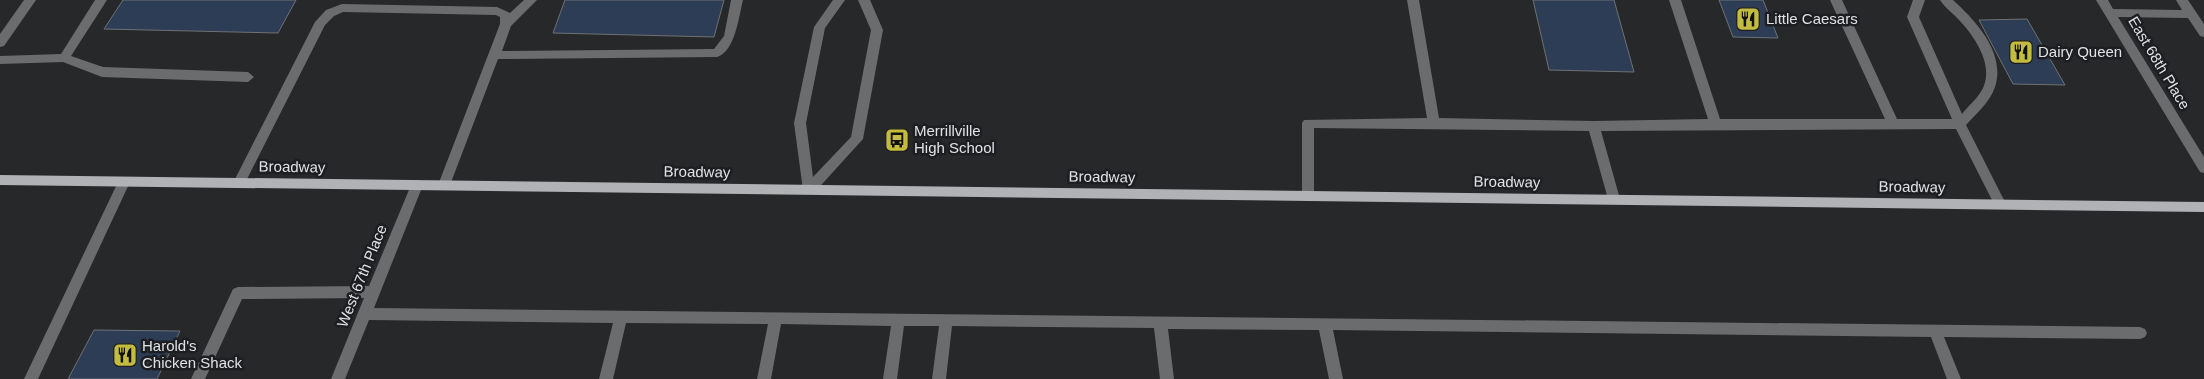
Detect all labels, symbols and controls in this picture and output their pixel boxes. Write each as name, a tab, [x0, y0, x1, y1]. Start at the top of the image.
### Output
restaurant icon: Little Caesars	[1735, 6, 1761, 32]
place label: Little Caesars	[1766, 10, 1858, 27]
street label: East 68th Place	[2125, 13, 2194, 112]
restaurant icon: Dairy Queen	[2008, 39, 2034, 65]
place label: Dairy Queen	[2038, 43, 2122, 60]
place label: Merrillville High School	[914, 122, 995, 156]
bus stop icon: Merrillville High School	[884, 127, 910, 153]
street label: Broadway	[259, 157, 326, 176]
street label: Broadway	[664, 162, 731, 181]
street label: Broadway	[1069, 167, 1136, 186]
street label: Broadway	[1474, 172, 1541, 191]
street label: Broadway	[1879, 177, 1946, 196]
street label: West 67th Place	[333, 222, 390, 330]
place label: Harold's Chicken Shack	[142, 337, 243, 371]
restaurant icon: Harold's Chicken Shack	[112, 342, 138, 368]

